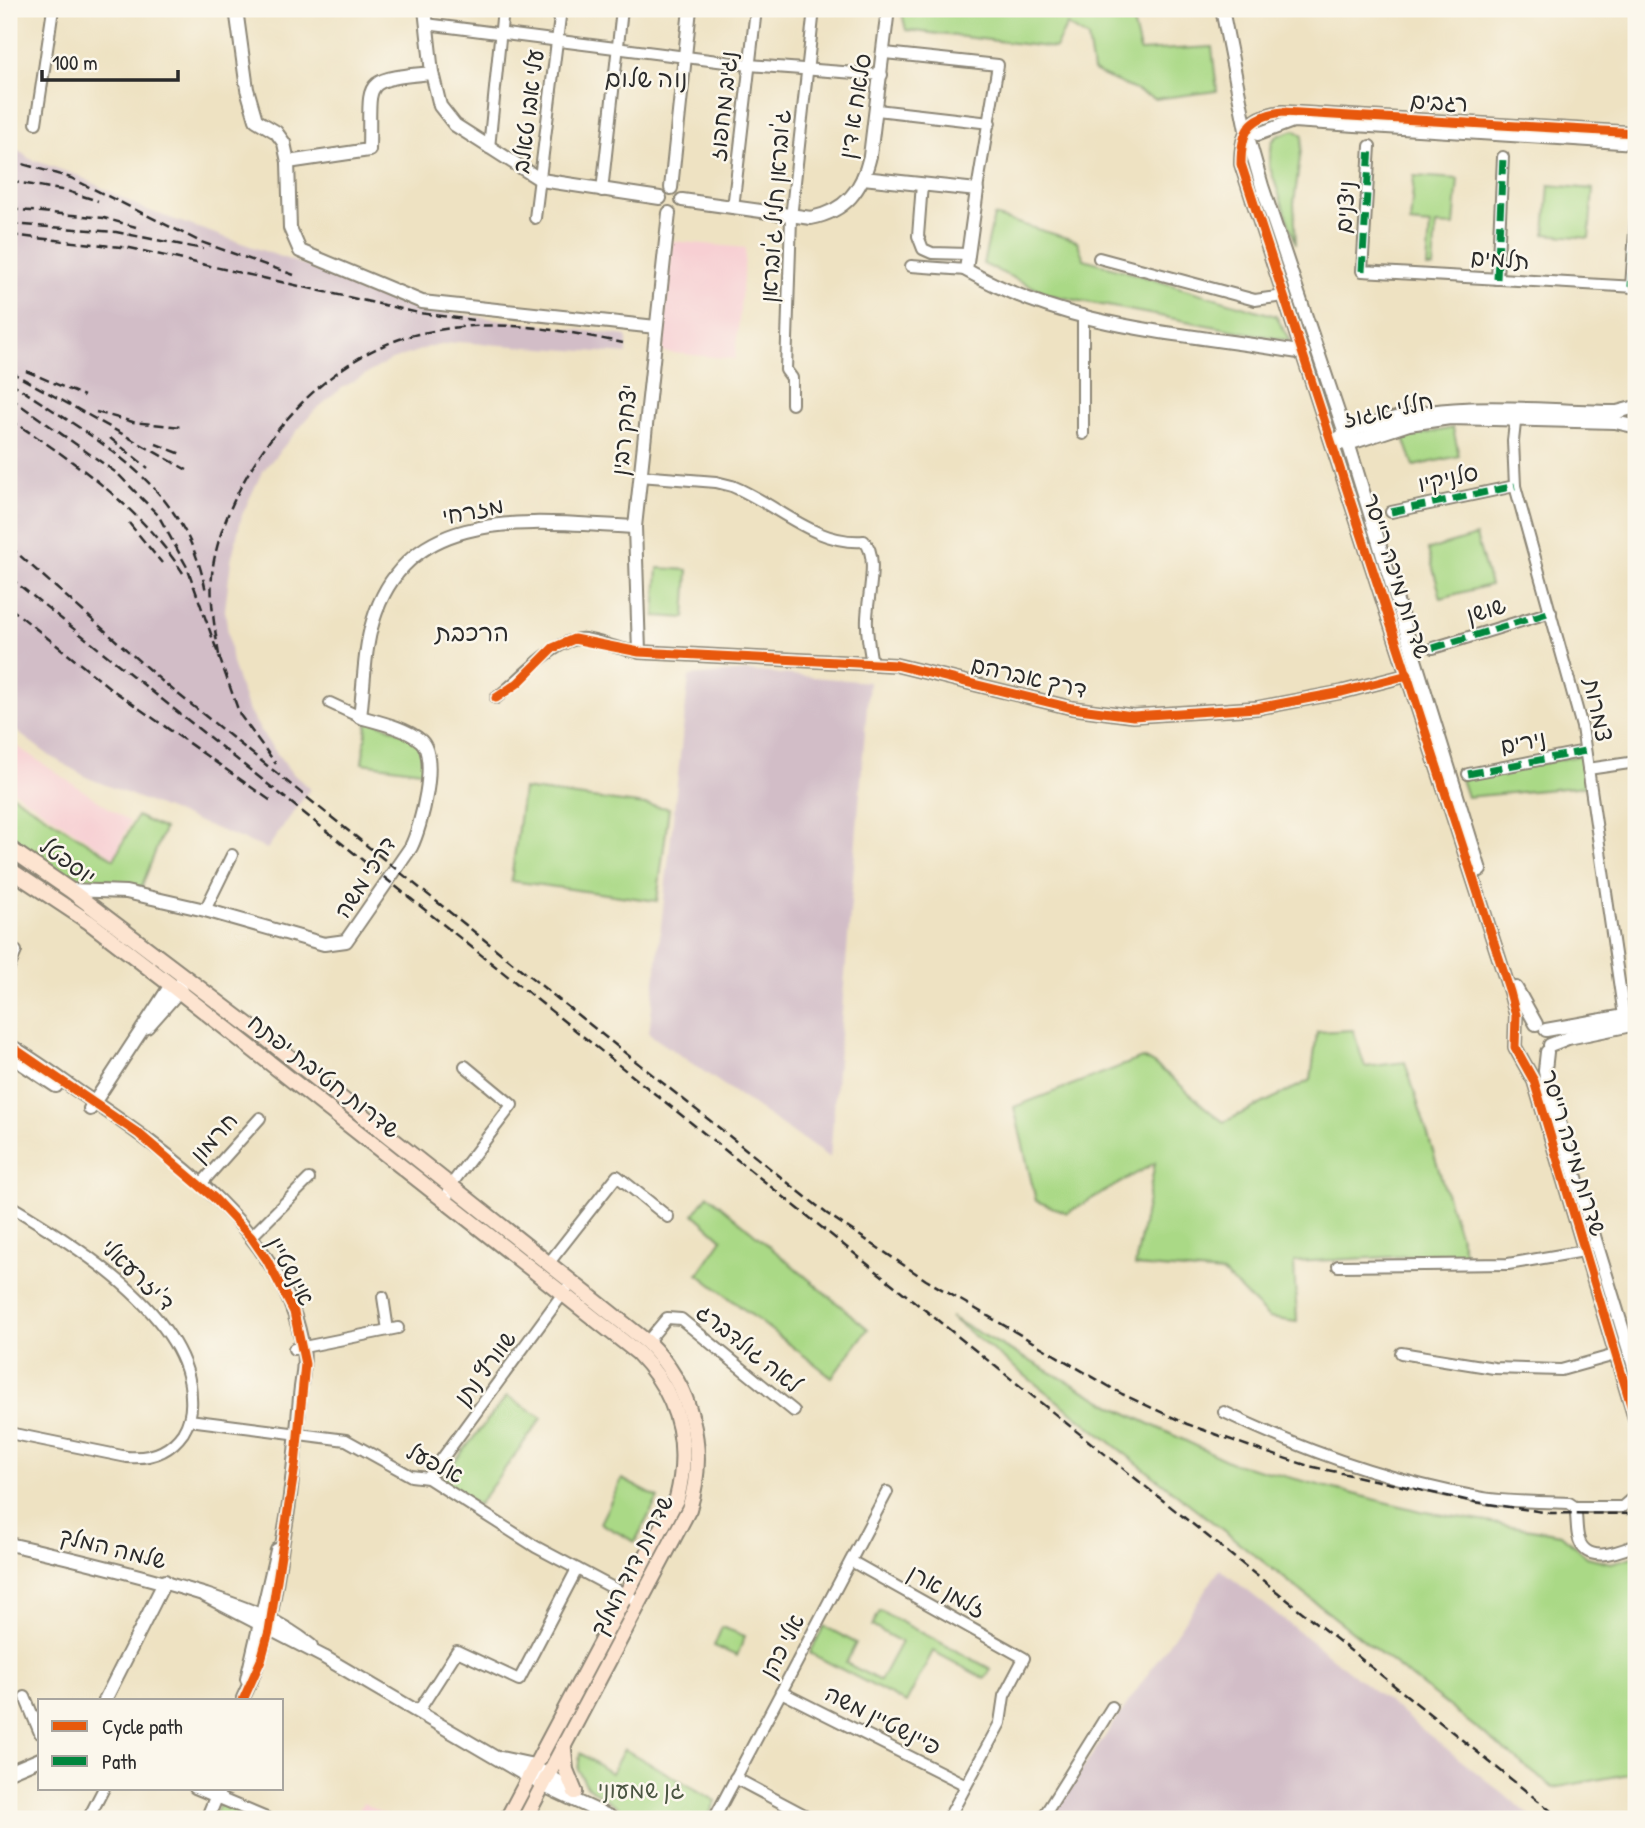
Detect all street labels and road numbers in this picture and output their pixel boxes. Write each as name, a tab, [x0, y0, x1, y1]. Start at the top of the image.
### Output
street label: עלי אבו טאלב	[505, 47, 550, 175]
street label: נגיב מחפוז	[701, 49, 744, 163]
street label: סלאח א דין	[831, 51, 878, 161]
street label: רגבים	[1409, 85, 1469, 119]
street label: ג'ובראן חליל ג'ובראן	[752, 108, 797, 304]
street label: ניצנים	[1327, 180, 1362, 234]
street label: תלמים	[1469, 241, 1531, 276]
street label: יצחק רבין	[603, 383, 644, 477]
street label: חללי אגוז	[1340, 385, 1436, 434]
street label: סלניקיו	[1415, 456, 1481, 499]
street label: מזרחי	[439, 489, 506, 532]
street label: שדרות מיכה רייסר	[1356, 489, 1439, 663]
street label: שושן	[1462, 589, 1510, 630]
street label: דרך אברהם	[968, 648, 1090, 705]
street label: צמרות	[1576, 673, 1620, 744]
street label: נירים	[1497, 722, 1548, 761]
street label: יוספטל	[34, 830, 103, 891]
street label: דרכי משה	[326, 830, 403, 924]
street label: שדרות חטיבת יפתח	[242, 1006, 407, 1145]
street label: שדרות מיכה רייסר	[1534, 1066, 1615, 1240]
street label: חרמון	[183, 1105, 244, 1168]
street label: אינשטיין	[260, 1231, 323, 1311]
street label: ד'יזרעאלי	[95, 1232, 182, 1317]
street label: לאה גולדברג	[690, 1296, 809, 1400]
street label: שוורץ נתן	[446, 1324, 523, 1411]
street label: אלפעל	[401, 1435, 469, 1490]
street label: שדרות דוד המלך	[583, 1489, 680, 1641]
street label: שלמה המלך	[56, 1519, 170, 1576]
street label: זלמן ארן	[903, 1556, 992, 1625]
street label: אלי כהן	[752, 1608, 811, 1683]
street label: פיינשטיין משה	[820, 1677, 947, 1762]

